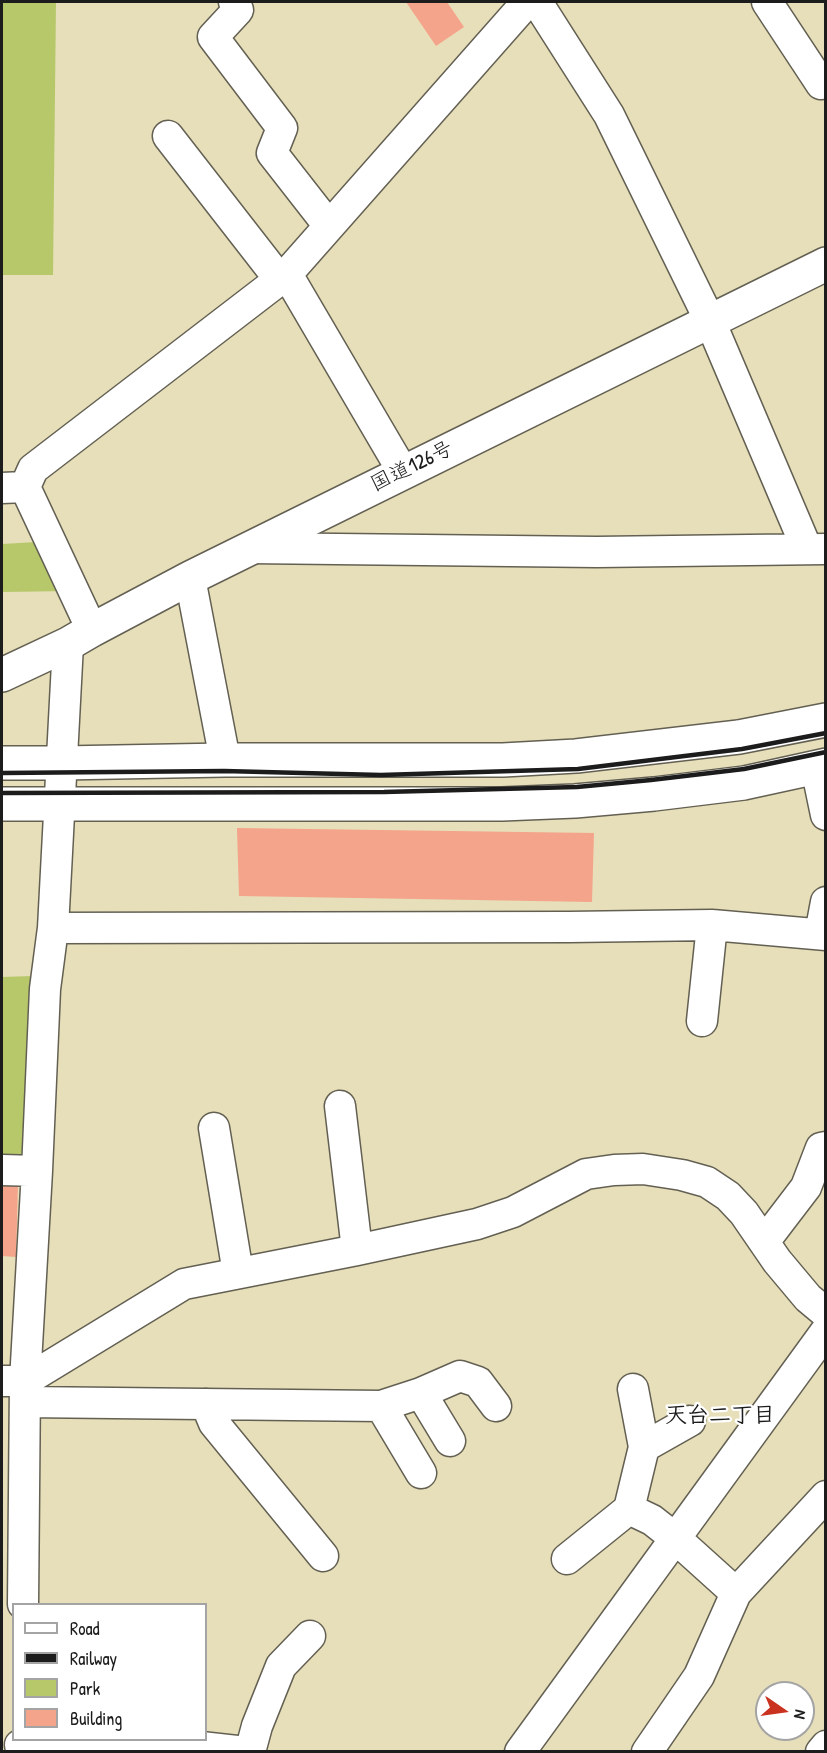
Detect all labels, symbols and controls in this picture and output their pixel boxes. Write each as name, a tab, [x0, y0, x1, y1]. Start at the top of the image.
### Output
street label: 国道126号	[367, 436, 457, 498]
district label: 天台二丁目	[665, 1403, 775, 1429]
legend	[12, 1603, 207, 1741]
text: Road	[70, 1616, 100, 1641]
text: Railway	[70, 1646, 117, 1671]
text: Park	[70, 1676, 100, 1701]
north arrow	[755, 1681, 815, 1741]
text: Building	[70, 1706, 122, 1731]
text: N	[789, 1708, 812, 1721]

